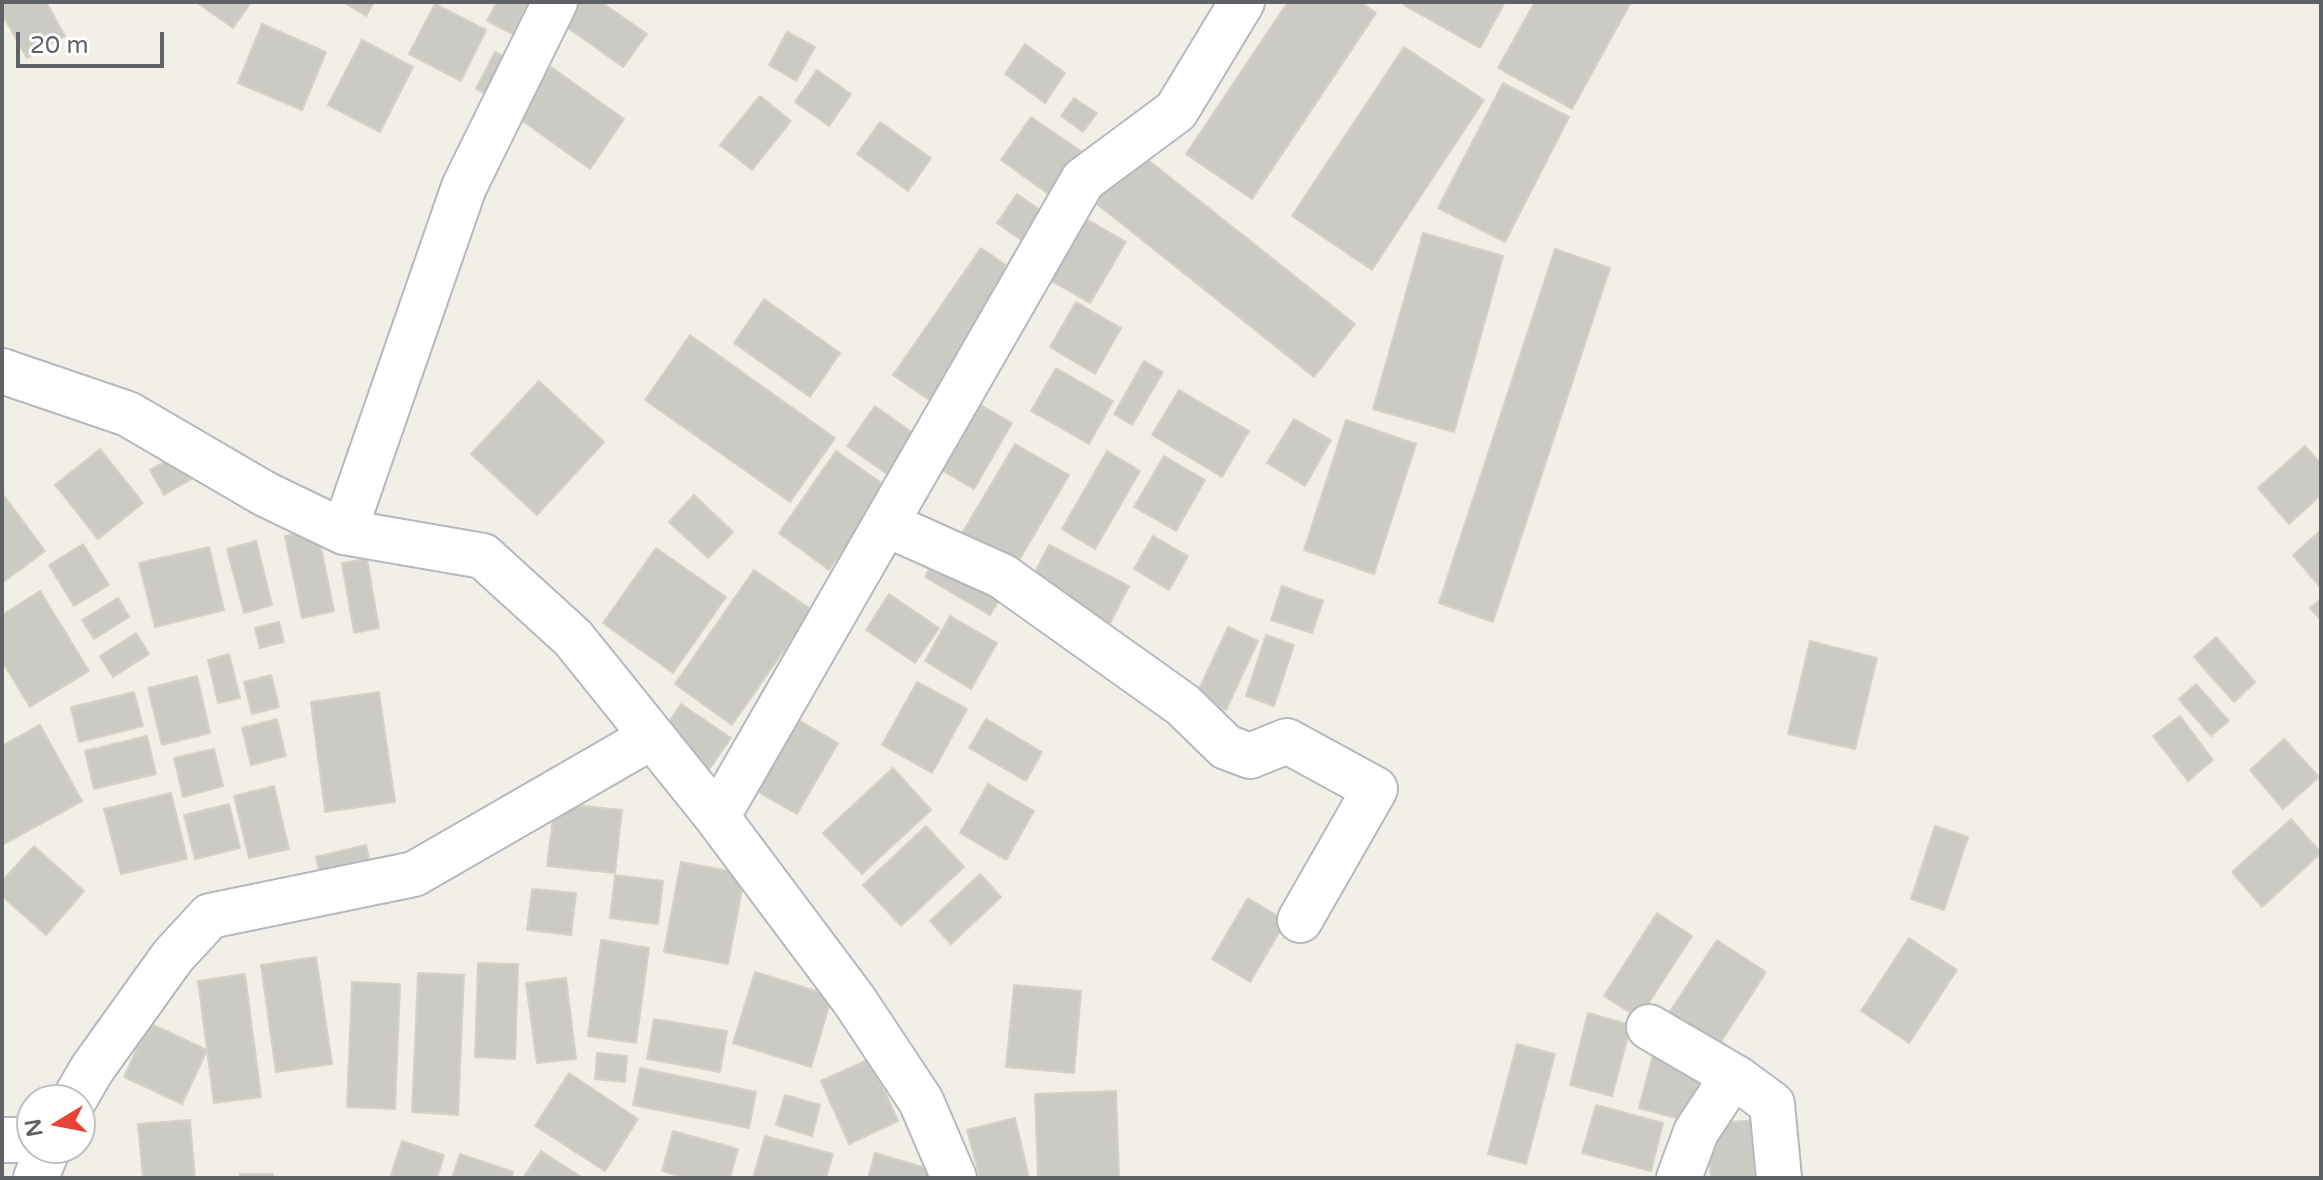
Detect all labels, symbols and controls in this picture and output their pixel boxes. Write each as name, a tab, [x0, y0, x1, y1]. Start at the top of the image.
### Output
scale bar	[20, 16, 168, 66]
text: 20 m	[30, 31, 88, 60]
north arrow	[16, 1084, 96, 1164]
text: N	[20, 1117, 49, 1139]

